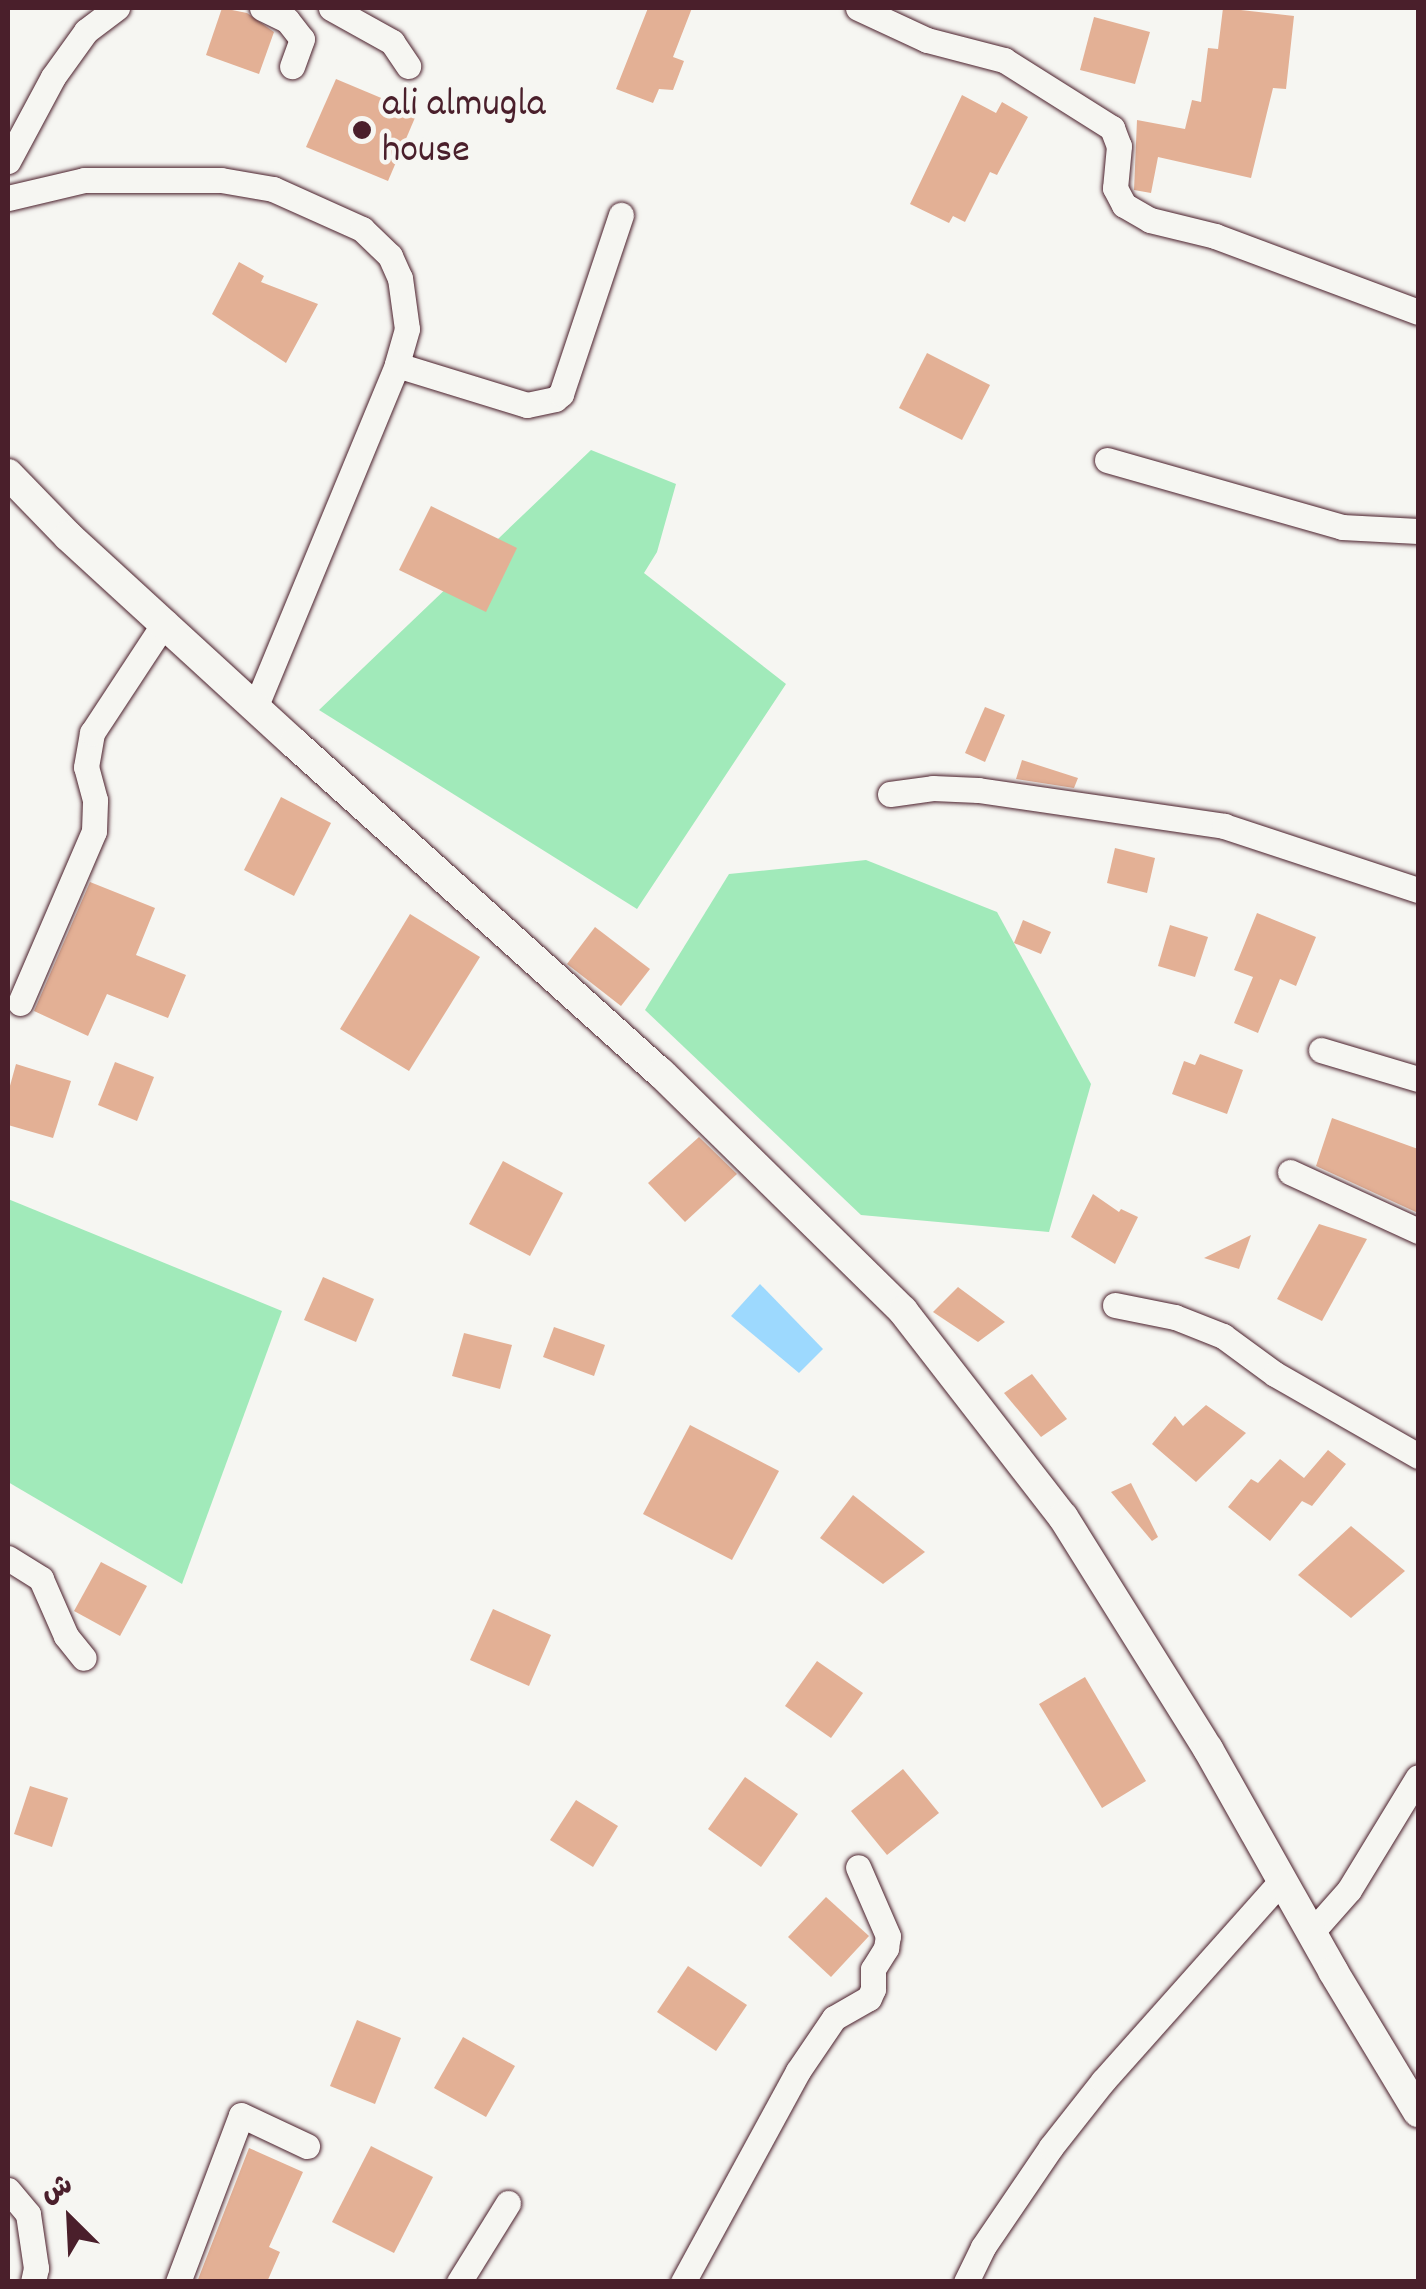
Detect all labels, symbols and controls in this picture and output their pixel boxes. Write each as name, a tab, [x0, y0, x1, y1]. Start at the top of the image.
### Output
place label: ali almugla house	[382, 83, 546, 177]
marker: ali almugla house	[351, 119, 373, 141]
text: ش	[36, 2167, 80, 2216]
north arrow	[20, 2169, 120, 2269]

